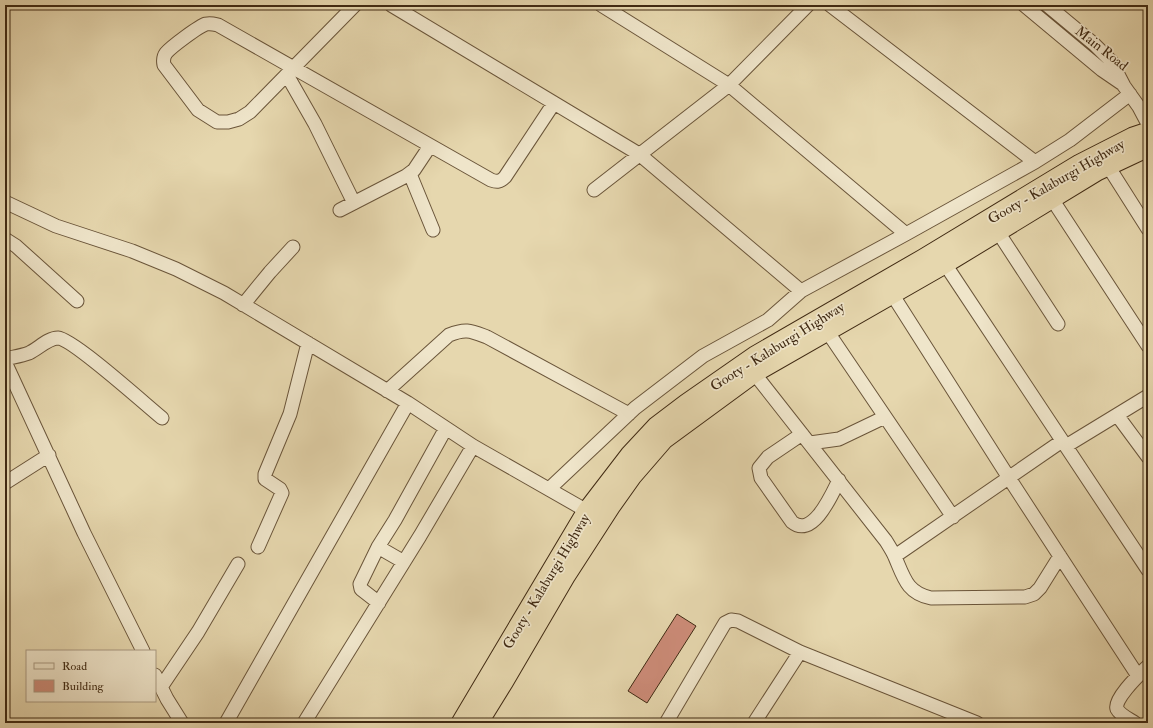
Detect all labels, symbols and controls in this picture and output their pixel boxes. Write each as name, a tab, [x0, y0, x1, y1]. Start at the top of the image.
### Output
street label: Main Road	[1072, 22, 1132, 74]
street label: Gooty - Kalaburgi Highway	[985, 135, 1129, 228]
street label: Gooty - Kalaburgi Highway	[707, 298, 849, 396]
street label: Gooty - Kalaburgi Highway	[499, 510, 595, 653]
legend	[26, 650, 156, 702]
text: Road	[62, 659, 87, 674]
text: Building	[62, 679, 105, 694]

